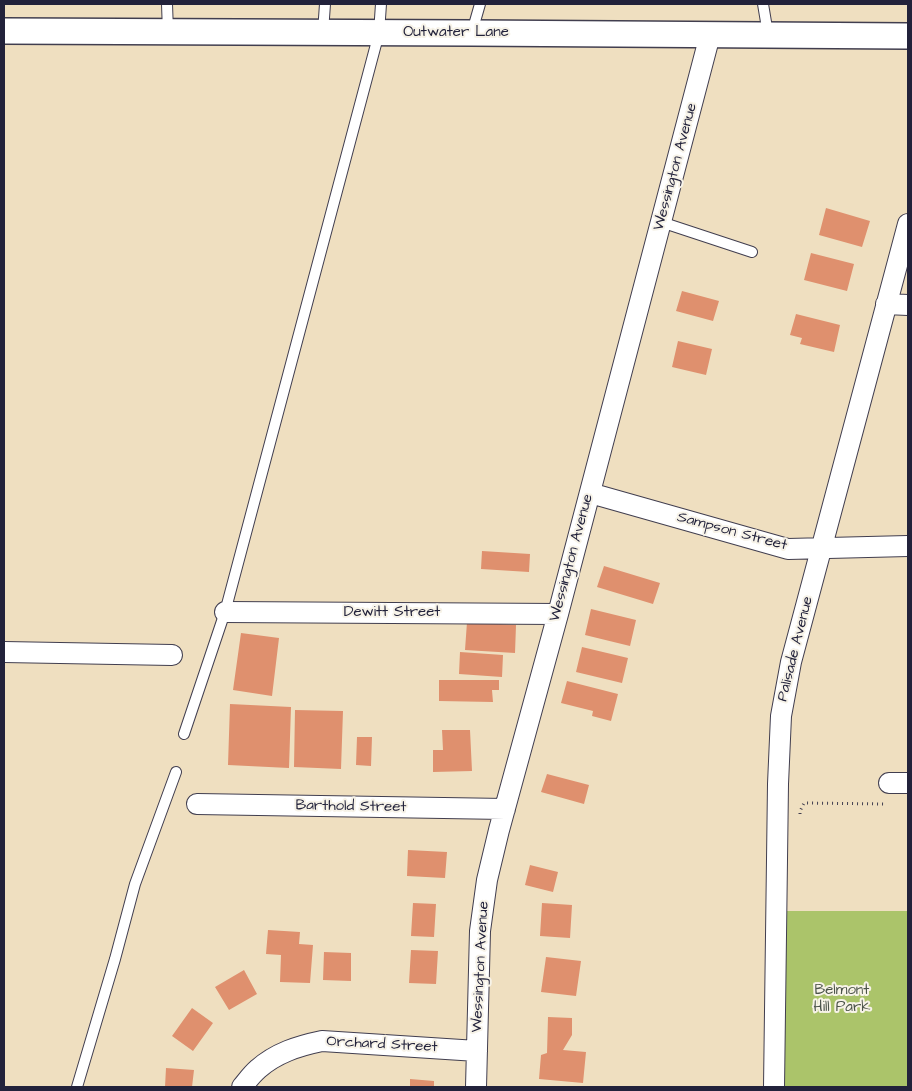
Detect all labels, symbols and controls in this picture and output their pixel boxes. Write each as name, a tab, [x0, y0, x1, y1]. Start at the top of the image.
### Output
street label: Outwater Lane	[403, 24, 509, 42]
street label: Wessington Avenue	[650, 101, 702, 233]
street label: Wessington Avenue	[546, 492, 598, 624]
street label: Sampson Street	[675, 509, 789, 555]
street label: Palisade Avenue	[774, 595, 818, 703]
street label: Dewitt Street	[344, 604, 440, 622]
street label: Barthold Street	[295, 797, 407, 817]
street label: Wessington Avenue	[469, 901, 493, 1033]
park label: Belmont Hill Park	[814, 982, 870, 1017]
street label: Orchard Street	[326, 1033, 438, 1057]

